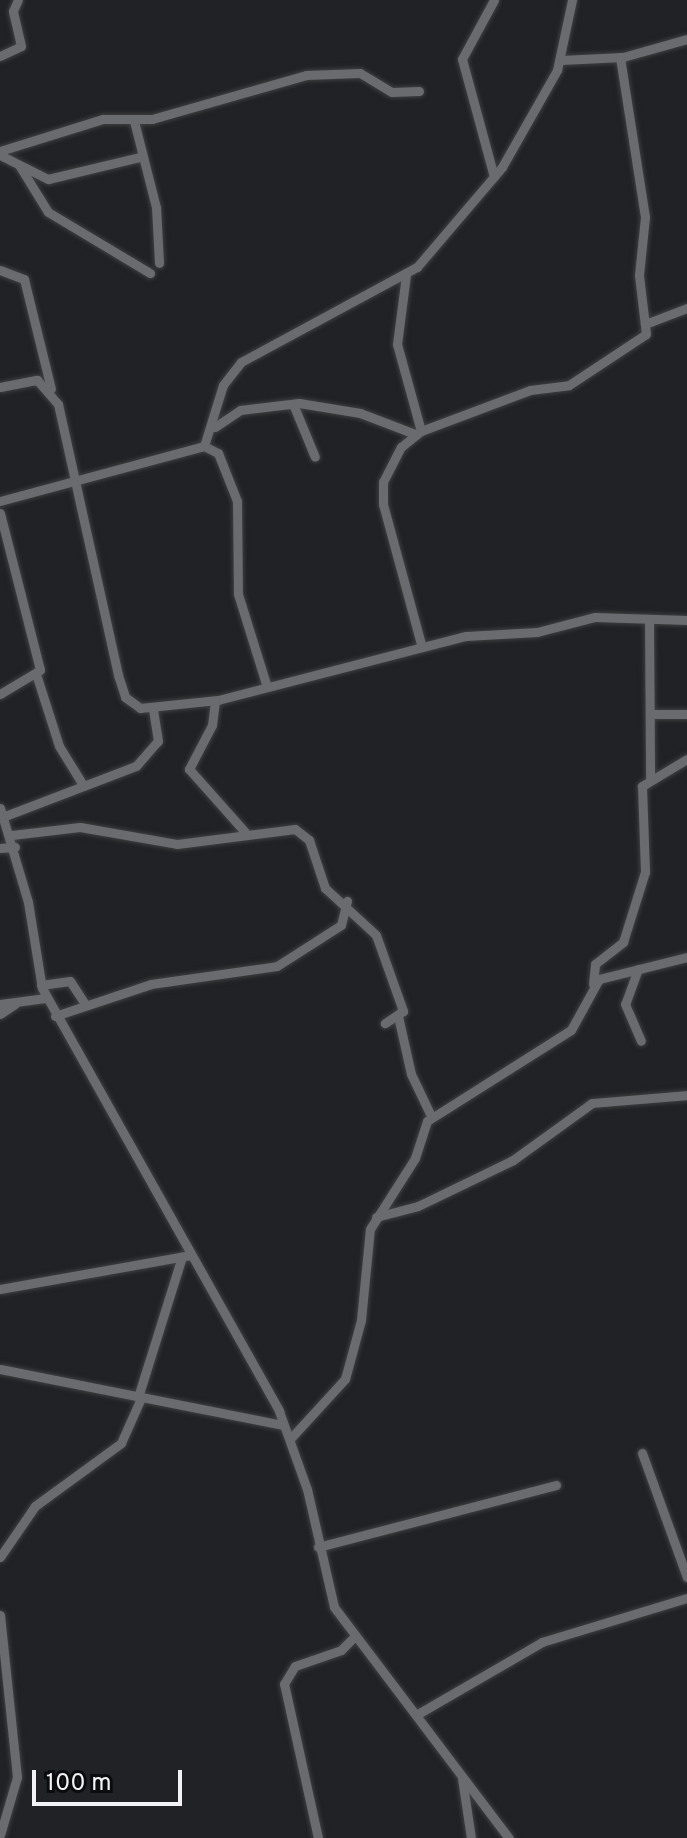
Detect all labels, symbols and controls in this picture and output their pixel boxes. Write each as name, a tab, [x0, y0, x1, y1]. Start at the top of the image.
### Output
scale bar	[36, 1754, 186, 1804]
text: 100 m	[46, 1769, 112, 1799]

